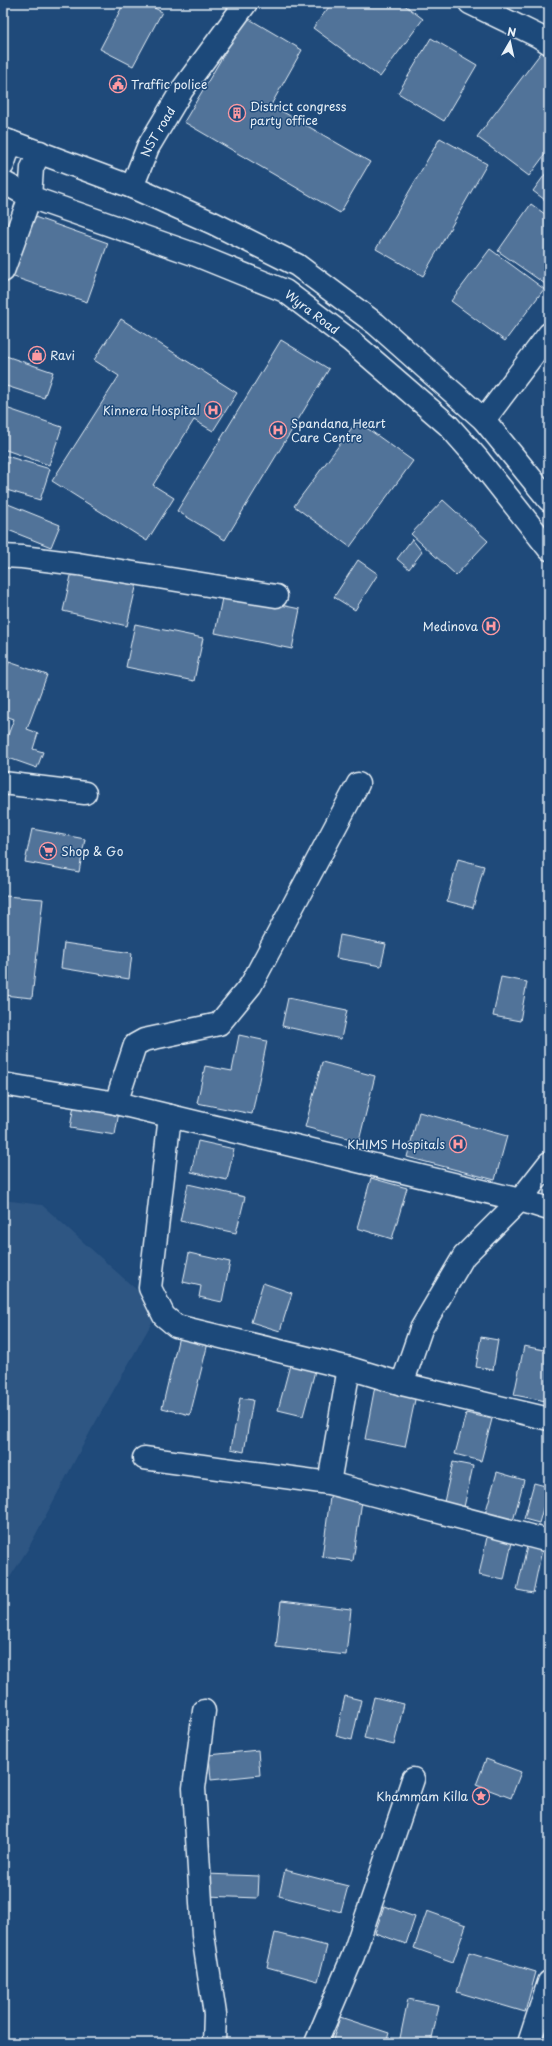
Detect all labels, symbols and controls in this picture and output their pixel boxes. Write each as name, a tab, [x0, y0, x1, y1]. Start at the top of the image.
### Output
north arrow	[490, 22, 530, 62]
text: N	[506, 23, 518, 41]
public building icon: Traffic police	[108, 74, 128, 94]
place label: Traffic police	[131, 75, 207, 93]
place label: District congress party office	[250, 97, 347, 129]
street label: NST road	[136, 103, 179, 160]
building icon: District congress party office	[227, 103, 247, 123]
street label: Wyra Road	[281, 285, 343, 338]
shop icon: Ravi	[27, 345, 47, 365]
place label: Ravi	[50, 346, 75, 364]
hospital icon: Kinnera Hospital	[203, 400, 223, 420]
place label: Kinnera Hospital	[103, 401, 200, 419]
place label: Spandana Heart Care Centre	[291, 414, 386, 446]
hospital icon: Spandana Heart Care Centre	[268, 420, 288, 440]
hospital icon: Medinova	[481, 616, 501, 636]
place label: Medinova	[423, 617, 479, 635]
supermarket icon: Shop & Go	[38, 841, 58, 861]
place label: Shop & Go	[61, 842, 124, 860]
hospital icon: KHIMS Hospitals	[448, 1134, 468, 1154]
place label: KHIMS Hospitals	[347, 1135, 446, 1153]
place icon: Khammam Killa	[471, 1786, 491, 1806]
place label: Khammam Killa	[376, 1787, 469, 1805]

